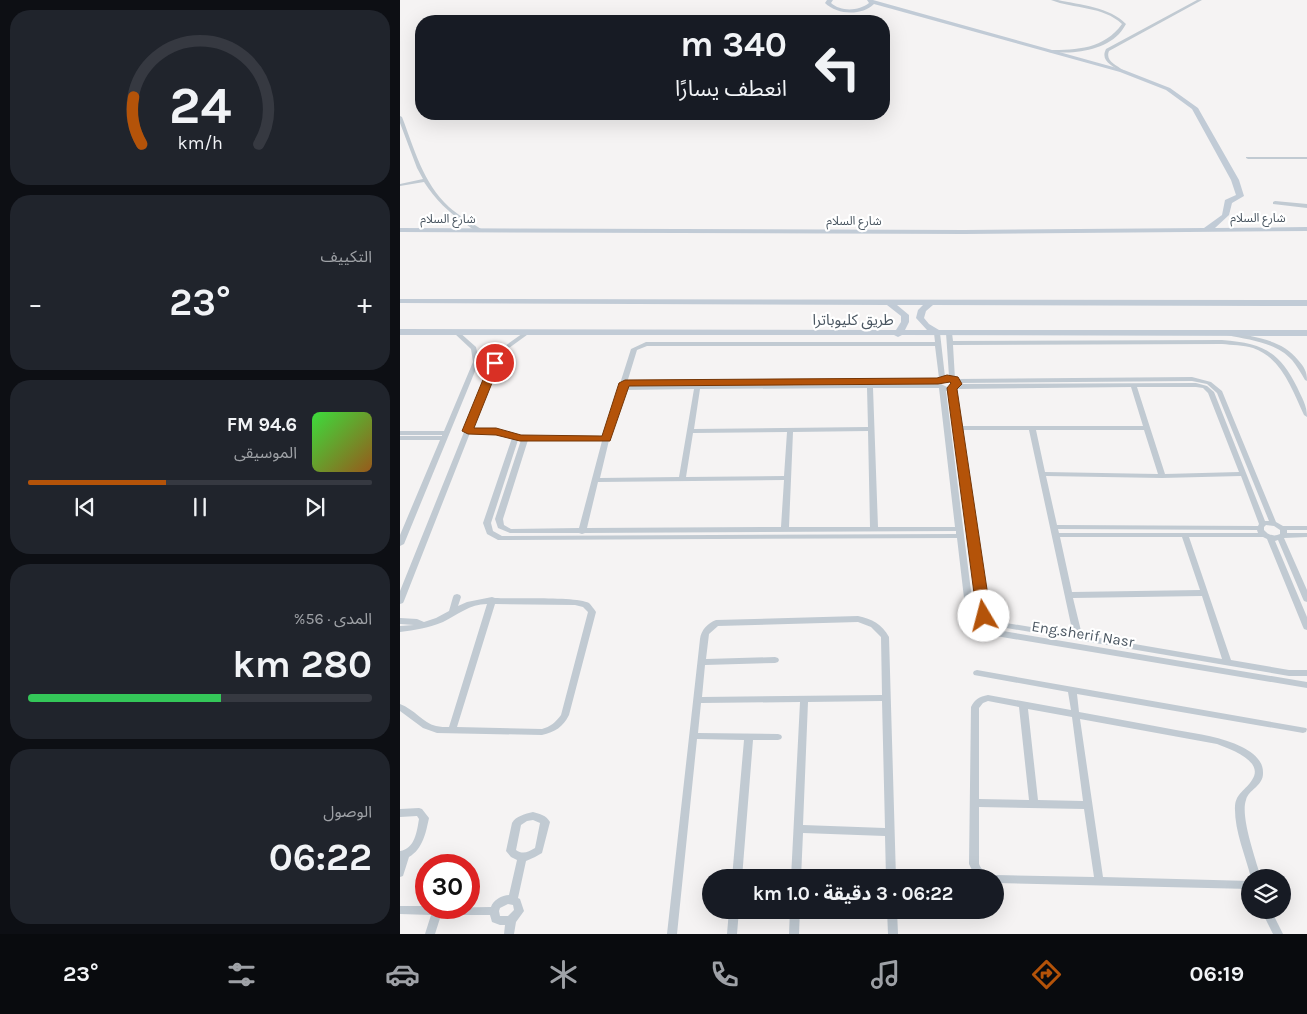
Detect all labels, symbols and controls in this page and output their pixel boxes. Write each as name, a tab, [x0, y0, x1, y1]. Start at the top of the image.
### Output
text: 340 m	[680, 24, 787, 65]
icon: left	[805, 35, 870, 100]
text: 24	[169, 75, 231, 136]
text: انعطف يسارًا	[675, 76, 787, 102]
text: km/h	[177, 133, 223, 154]
street label: شارع السلام	[1230, 211, 1286, 227]
street label: شارع السلام	[420, 212, 476, 228]
street label: شارع السلام	[826, 214, 882, 230]
text: التكييف	[320, 247, 372, 266]
text: 23°	[169, 280, 231, 325]
text: −	[28, 287, 43, 320]
text: +	[357, 287, 372, 320]
street label: طريق كليوباترا	[812, 311, 894, 330]
pin	[474, 342, 516, 384]
icon: arrive	[481, 349, 509, 377]
text: 94.6 FM	[227, 414, 297, 436]
text: الموسيقى	[234, 443, 297, 462]
icon: previous	[71, 493, 99, 521]
icon: pause	[186, 493, 214, 521]
icon: next	[301, 493, 329, 521]
position arrow	[957, 589, 1009, 641]
text: المدى · 56%	[294, 609, 372, 628]
street label: Eng.sherif Nasr	[1030, 617, 1136, 651]
text: 280 km	[232, 642, 372, 687]
text: الوصول	[323, 802, 372, 821]
text: 06:22	[269, 835, 372, 880]
speed limit sign: 30	[415, 854, 480, 919]
map controls	[1241, 869, 1291, 919]
button: layers	[1241, 869, 1291, 919]
text: 06:22 · 3 دقيقة · 1.0 km	[753, 883, 953, 905]
icon: filters	[224, 957, 259, 992]
icon: car	[385, 957, 420, 992]
icon: climate	[546, 957, 581, 992]
icon: phone	[707, 957, 742, 992]
icon: music	[868, 957, 903, 992]
icon: directions	[1029, 957, 1064, 992]
text: 23°	[63, 961, 99, 987]
text: 06:19	[1190, 961, 1244, 987]

